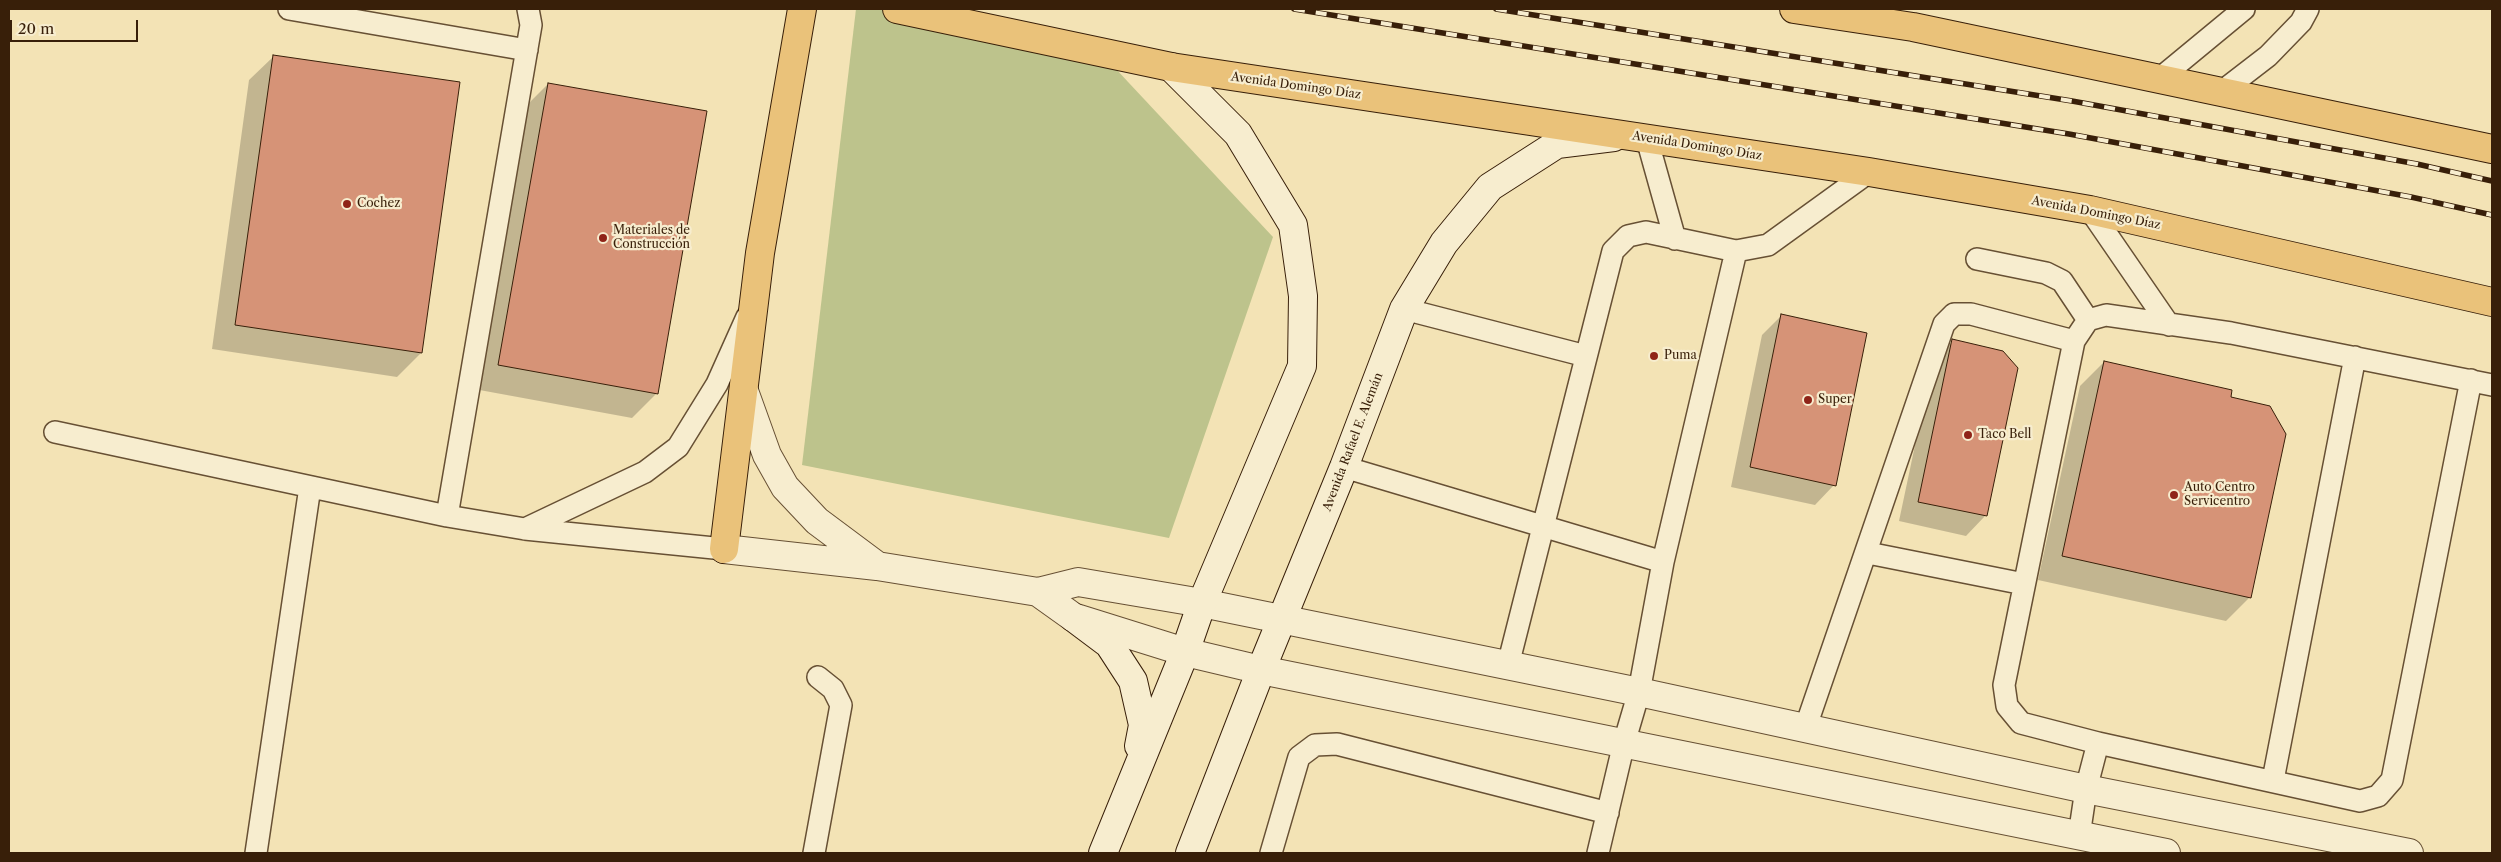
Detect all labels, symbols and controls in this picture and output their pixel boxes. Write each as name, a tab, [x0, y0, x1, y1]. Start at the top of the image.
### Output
scale bar	[12, 10, 140, 42]
text: 20 m	[18, 19, 54, 38]
street label: Avenida Domingo Díaz	[1230, 70, 1362, 102]
street label: Avenida Domingo Díaz	[1631, 129, 1763, 163]
street label: Avenida Domingo Díaz	[2030, 193, 2162, 233]
place label: Cochez	[357, 197, 400, 211]
marker: Cochez	[341, 198, 353, 210]
place label: Materiales de Construcción	[613, 224, 690, 252]
marker: Materiales de Construcción	[597, 232, 609, 244]
place label: Puma	[1664, 349, 1697, 363]
marker: Puma	[1648, 350, 1660, 362]
street label: Avenida Rafael E. Alemán	[1320, 371, 1386, 513]
place label: Super	[1818, 393, 1852, 407]
marker: Super	[1802, 394, 1814, 406]
place label: Taco Bell	[1978, 428, 2031, 442]
marker: Taco Bell	[1962, 429, 1974, 441]
place label: Auto Centro Servicentro	[2184, 481, 2255, 509]
marker: Auto Centro Servicentro	[2168, 489, 2180, 501]

